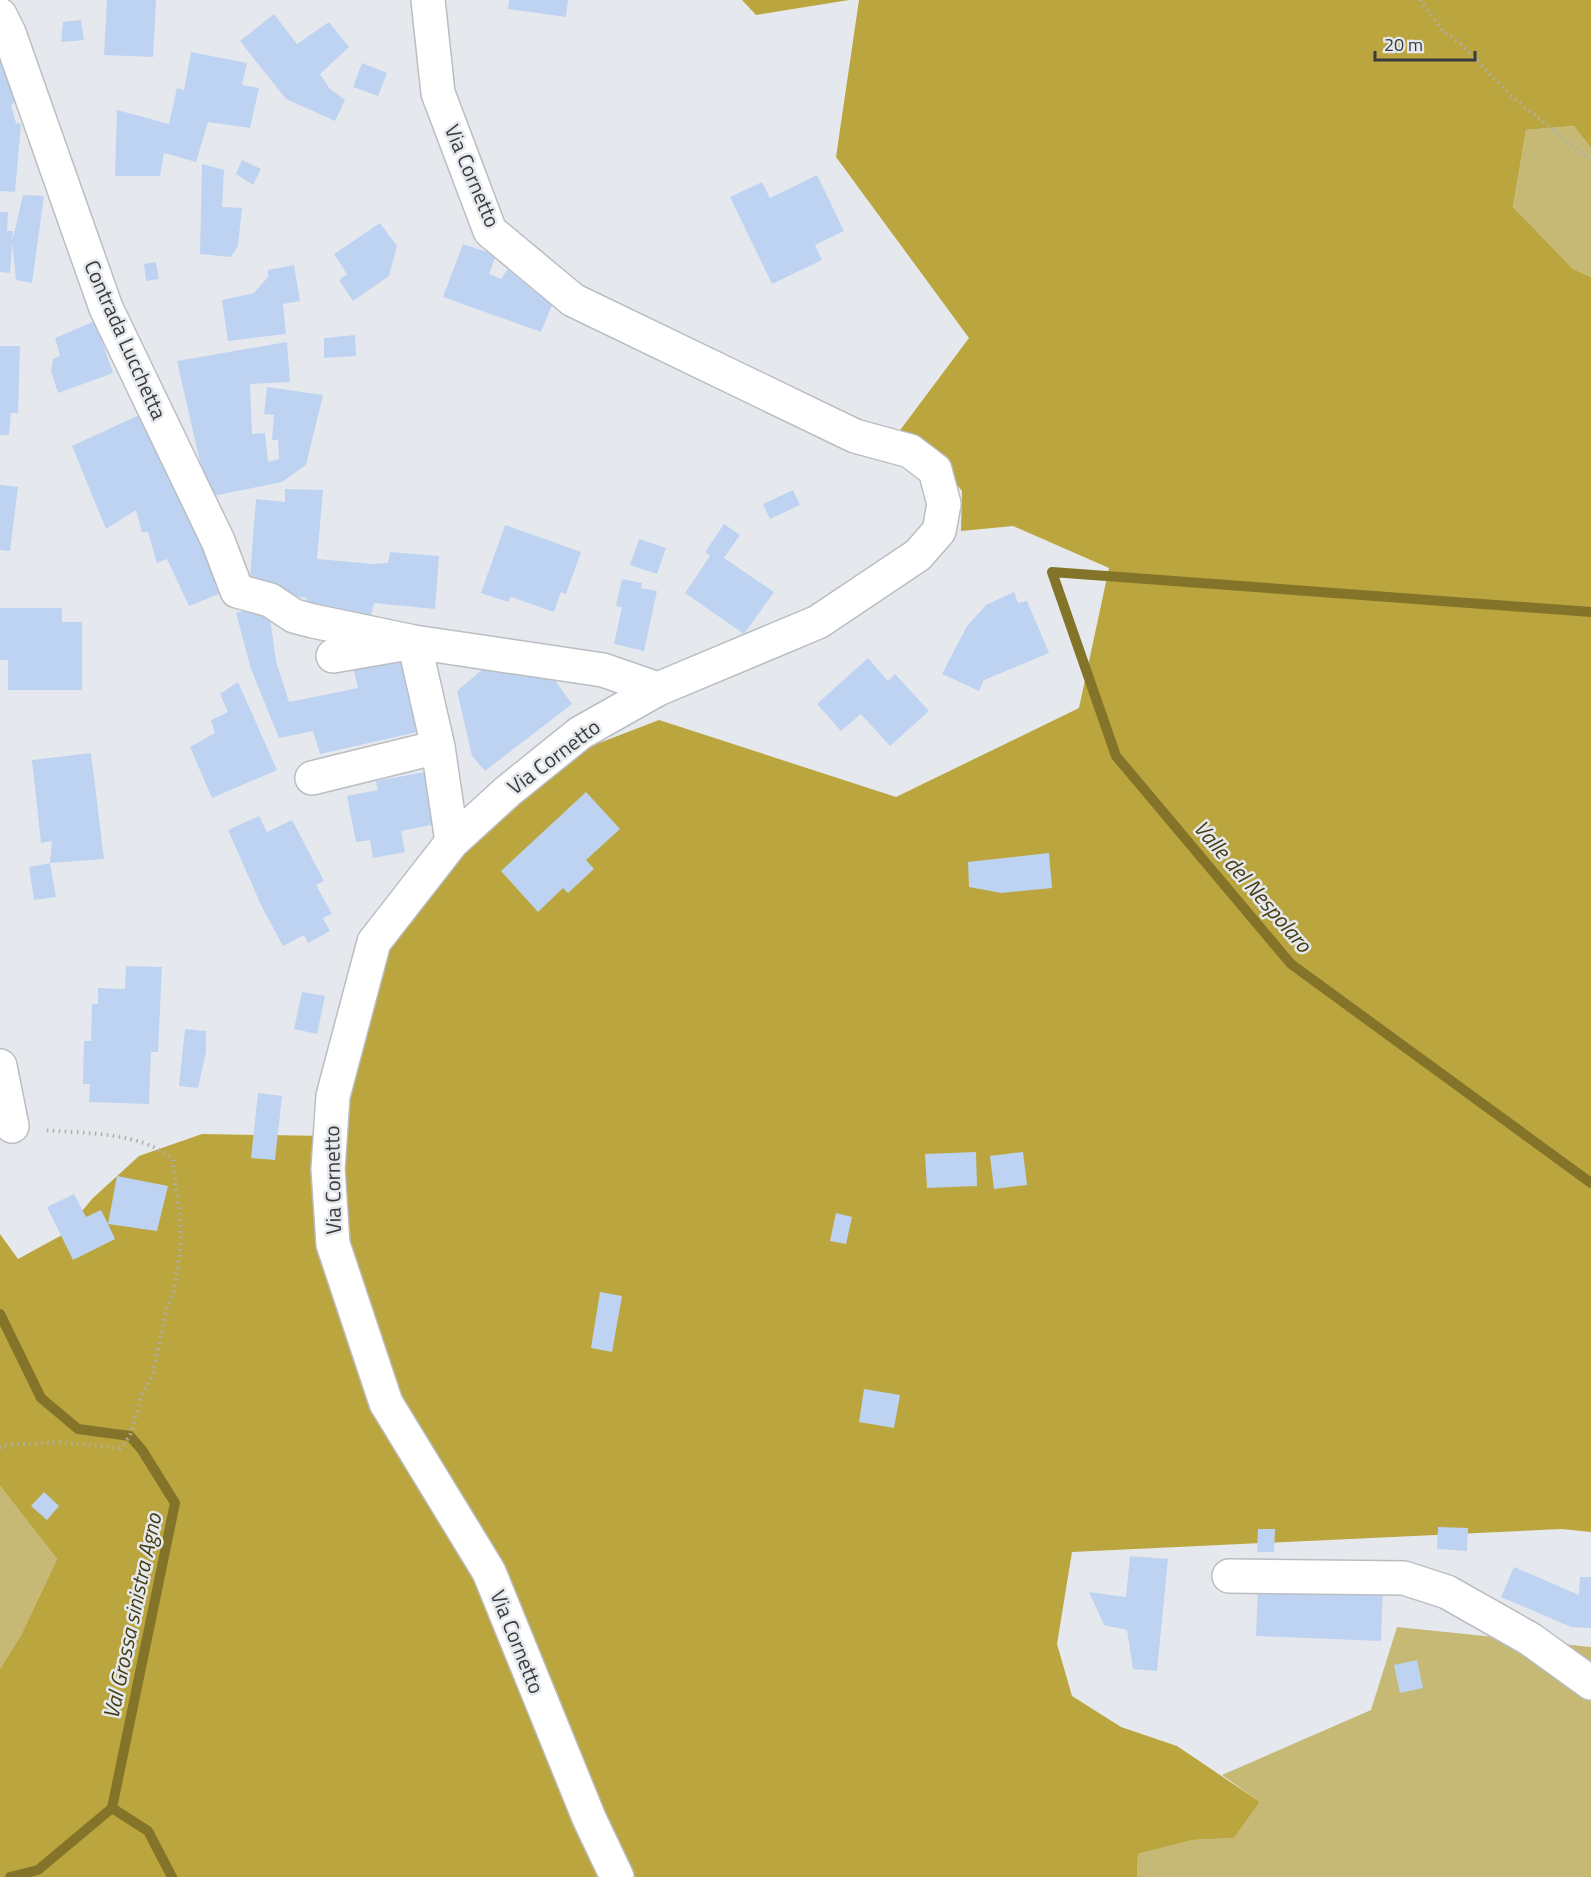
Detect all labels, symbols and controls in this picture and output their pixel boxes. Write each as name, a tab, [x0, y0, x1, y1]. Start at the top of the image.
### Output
scale bar	[1375, 24, 1476, 62]
text: 20 m	[1384, 31, 1423, 58]
street label: Via Cornetto	[437, 119, 509, 232]
street label: Contrada Lucchetta	[76, 255, 176, 425]
street label: Via Cornetto	[500, 711, 607, 802]
water label: Valle del Nespolaro	[1186, 812, 1321, 961]
street label: Via Cornetto	[315, 1125, 349, 1235]
water label: Val Grossa sinistra Agno	[94, 1509, 171, 1722]
street label: Via Cornetto	[483, 1585, 553, 1698]

